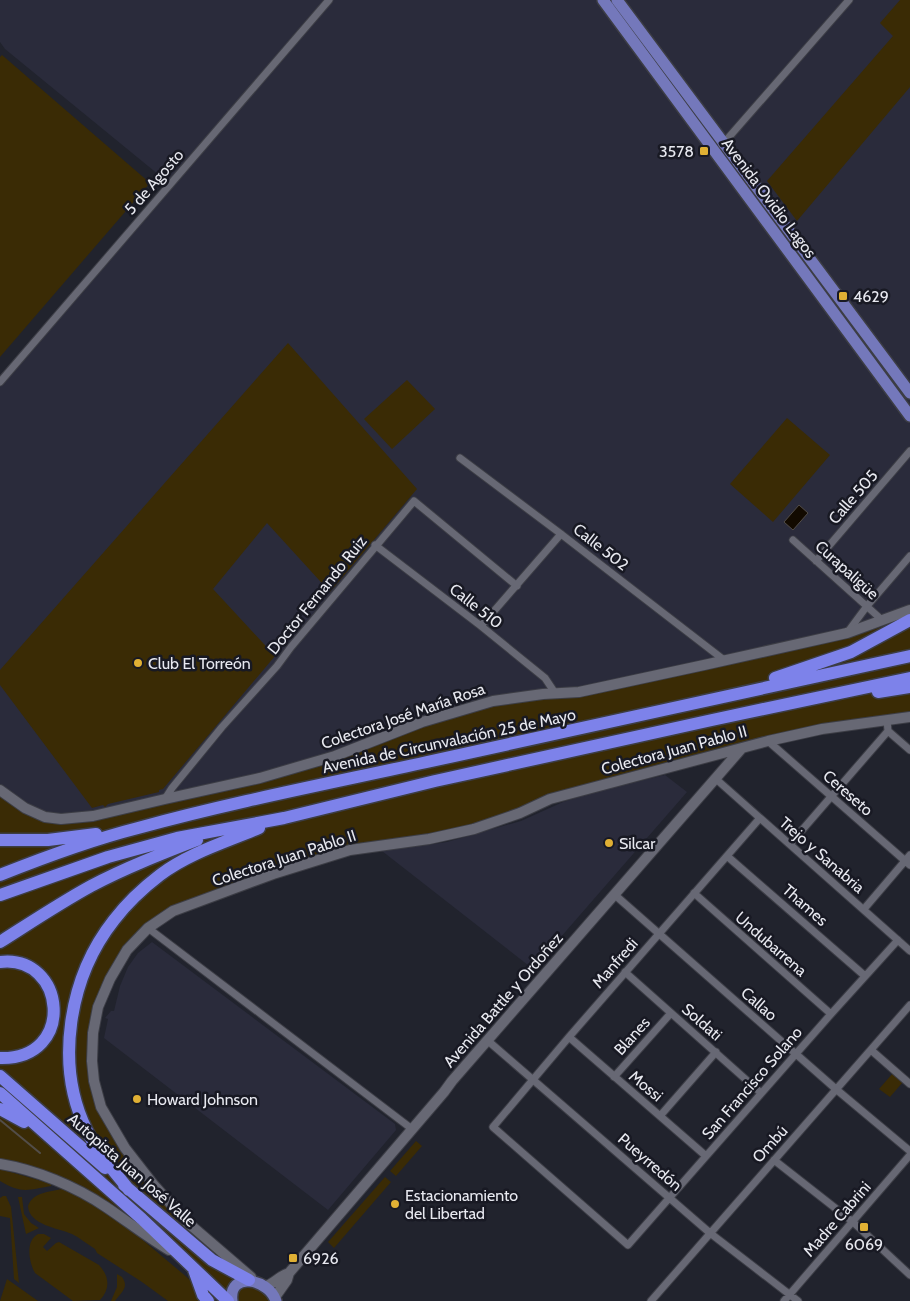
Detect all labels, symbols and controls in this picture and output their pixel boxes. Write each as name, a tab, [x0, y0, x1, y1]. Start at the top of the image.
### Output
street label: Avenida Ovidio Lagos	[718, 134, 820, 262]
place label: 3578	[659, 142, 694, 161]
street label: 5 de Agosto	[121, 145, 188, 218]
marker: 3578	[698, 145, 710, 157]
place label: 4629	[853, 287, 889, 306]
marker: 4629	[837, 290, 849, 302]
street label: Calle 505	[824, 466, 882, 528]
street label: Calle 502	[570, 520, 632, 574]
street label: Doctor Fernando Ruiz	[263, 532, 371, 658]
street label: Curapaligüe	[811, 537, 883, 603]
street label: Calle 510	[446, 579, 506, 633]
place label: Club El Torreón	[148, 654, 251, 673]
marker: Club El Torreón	[132, 657, 144, 669]
street label: Colectora José María Rosa	[319, 679, 488, 753]
street label: Avenida de Circunvalación 25 de Mayo	[321, 705, 578, 777]
street label: Colectora Juan Pablo II	[599, 721, 749, 779]
street label: Cereseto	[819, 766, 877, 820]
street label: Trejo y Sanabria	[776, 813, 869, 897]
street label: Colectora Juan Pablo II	[210, 826, 358, 890]
place label: Silcar	[619, 834, 656, 853]
marker: Silcar	[603, 837, 615, 849]
street label: Thames	[779, 880, 832, 930]
street label: Undubarrena	[731, 908, 811, 981]
street label: Avenida Battle y Ordoñez	[439, 928, 567, 1071]
street label: Manfredi	[588, 934, 642, 992]
street label: Callao	[737, 983, 781, 1025]
street label: Soldati	[678, 999, 726, 1045]
street label: Blanes	[610, 1013, 654, 1059]
street label: San Francisco Solano	[698, 1023, 806, 1143]
street label: Mossi	[625, 1066, 667, 1106]
place label: Howard Johnson	[147, 1090, 258, 1109]
marker: Howard Johnson	[131, 1093, 143, 1105]
street label: Autopista Juan José Valle	[64, 1109, 200, 1231]
street label: Ombú	[748, 1121, 792, 1167]
street label: Pueyrredón	[614, 1129, 686, 1195]
street label: Madre Cabrini	[799, 1178, 875, 1260]
place label: Estacionamiento del Libertad	[405, 1186, 518, 1223]
marker: Estacionamiento del Libertad	[389, 1198, 401, 1210]
marker: 6069	[858, 1221, 870, 1233]
place label: 6069	[845, 1235, 883, 1254]
place label: 6926	[303, 1249, 339, 1268]
marker: 6926	[287, 1252, 299, 1264]

